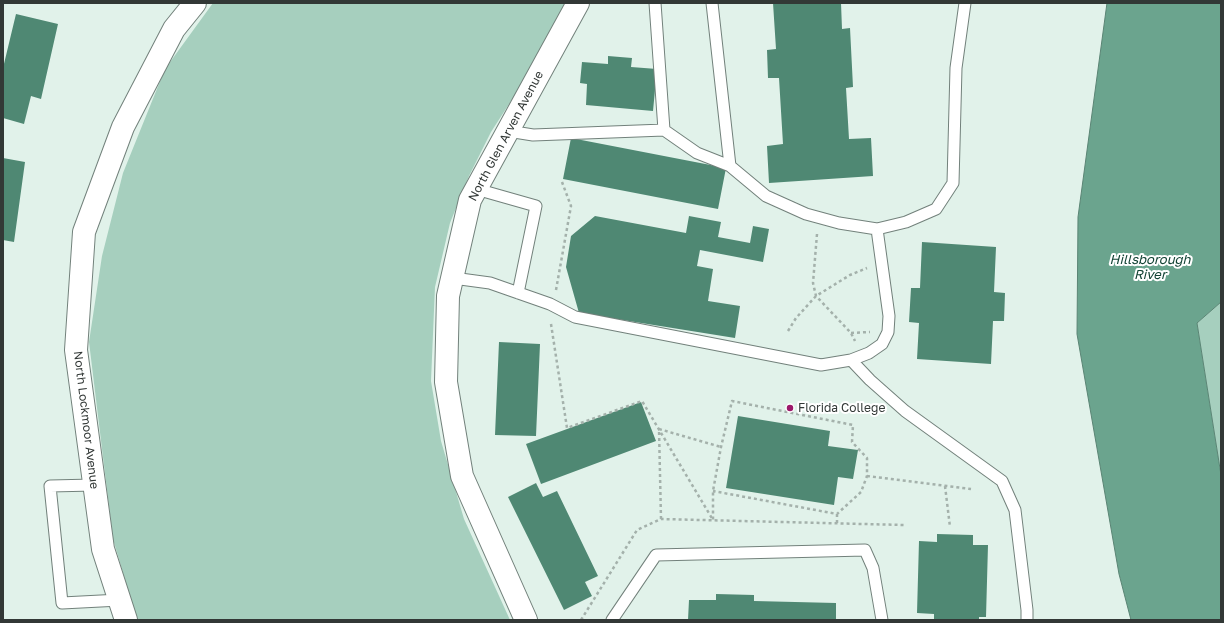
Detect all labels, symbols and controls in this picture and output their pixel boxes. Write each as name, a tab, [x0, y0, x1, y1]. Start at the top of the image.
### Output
street label: North Glen Arven Avenue	[466, 69, 546, 203]
water label: Hillsborough River	[1110, 252, 1190, 283]
street label: North Lockmoor Avenue	[70, 350, 102, 490]
place label: Florida College	[798, 401, 885, 415]
marker: Florida College	[785, 403, 795, 413]

